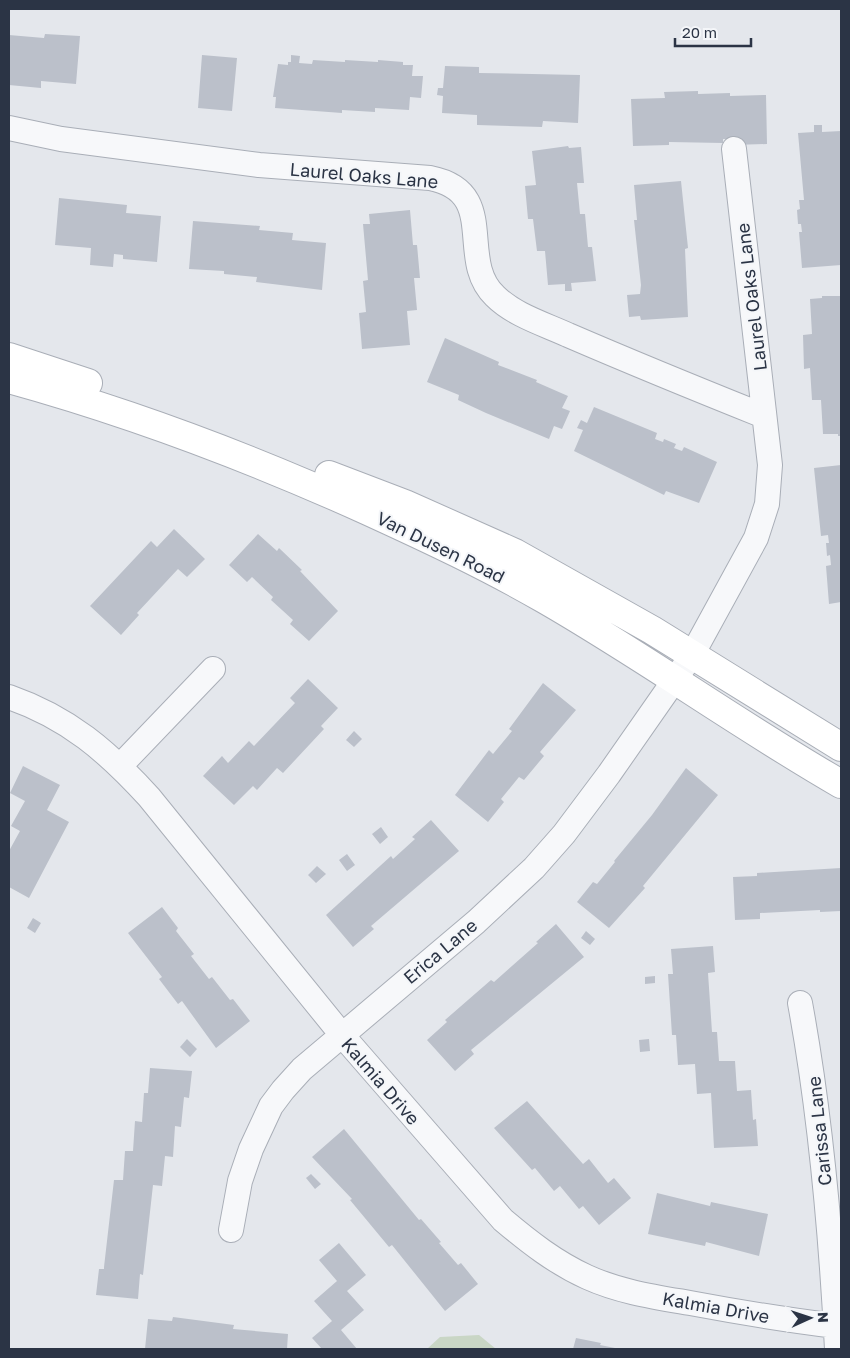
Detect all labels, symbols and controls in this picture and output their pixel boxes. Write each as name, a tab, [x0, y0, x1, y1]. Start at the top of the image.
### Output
scale bar	[675, 15, 751, 47]
text: 20 m	[682, 23, 717, 41]
street label: Laurel Oaks Lane	[289, 158, 439, 192]
street label: Laurel Oaks Lane	[731, 222, 771, 372]
street label: Van Dusen Road	[373, 506, 509, 588]
street label: Erica Lane	[399, 914, 481, 988]
street label: Kalmia Drive	[337, 1033, 425, 1129]
street label: Carissa Lane	[802, 1075, 836, 1187]
street label: Kalmia Drive	[661, 1287, 771, 1327]
north arrow	[785, 1293, 835, 1343]
text: N	[815, 1312, 832, 1323]

